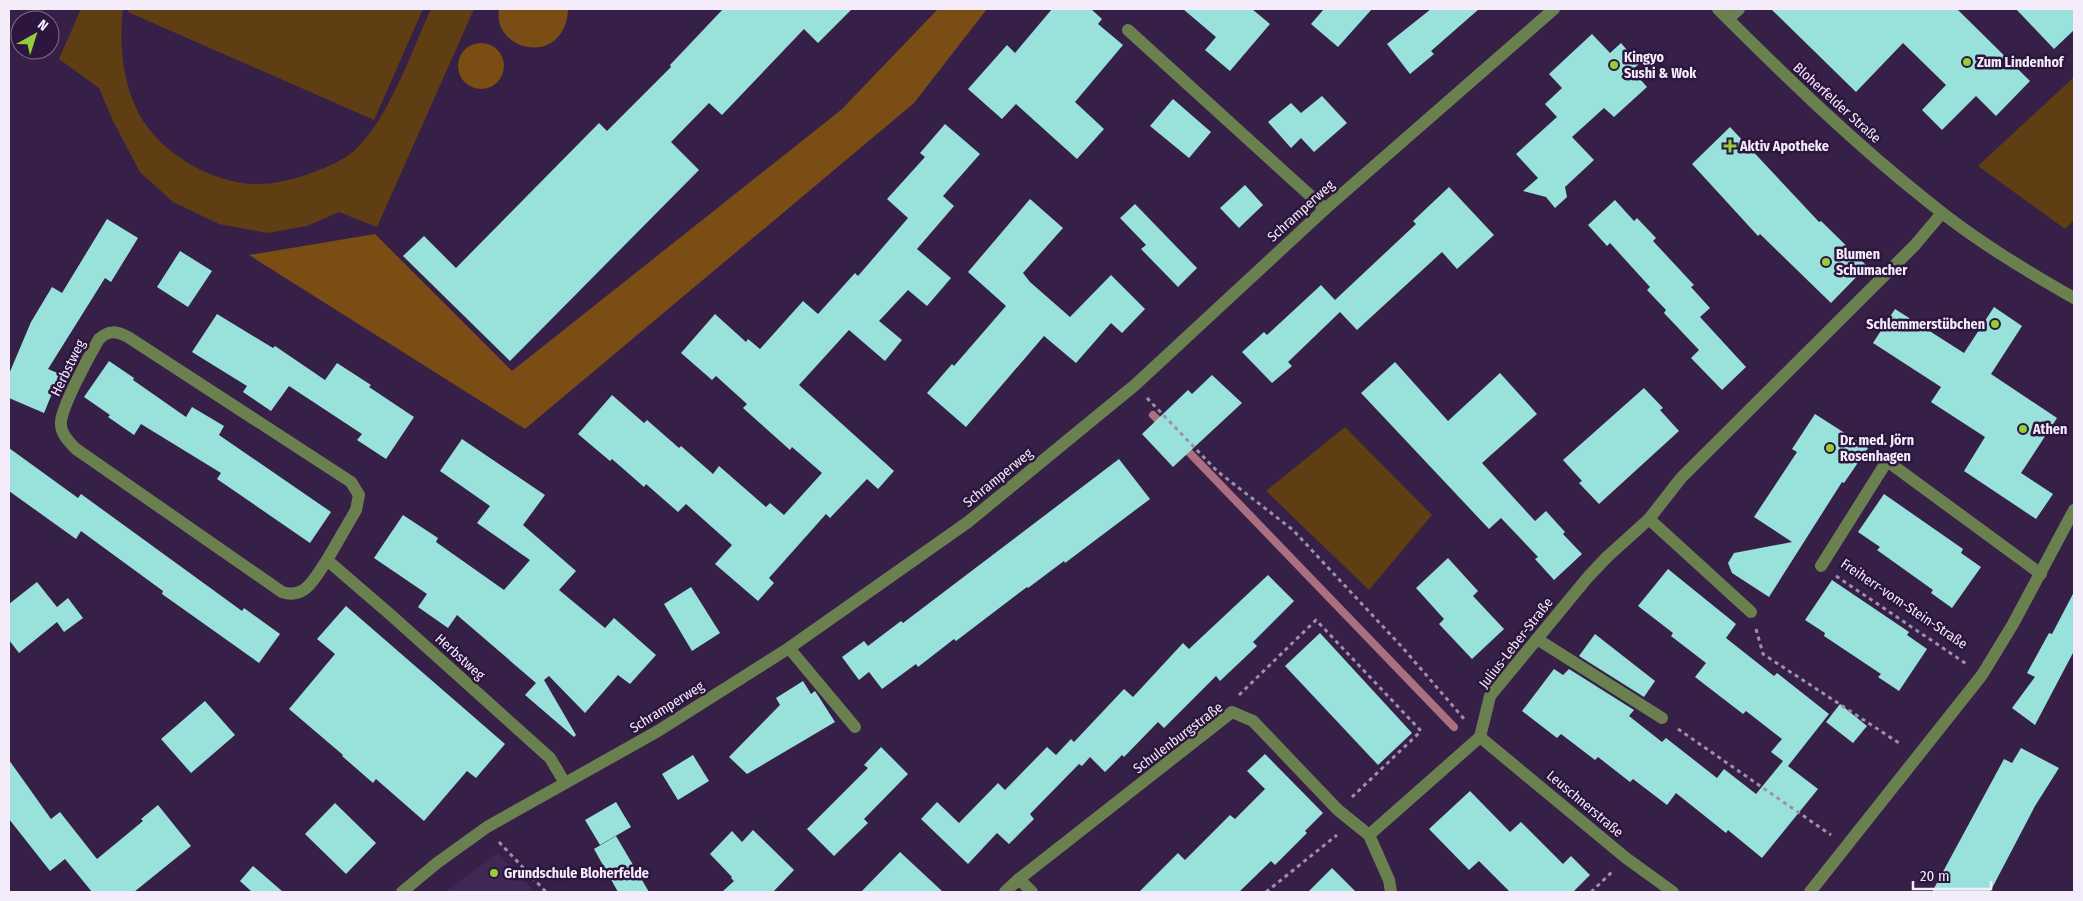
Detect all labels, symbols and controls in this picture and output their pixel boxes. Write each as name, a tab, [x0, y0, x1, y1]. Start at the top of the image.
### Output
north arrow	[10, 10, 60, 60]
text: N	[34, 16, 51, 35]
place label: Kingyo Sushi & Wok	[1624, 49, 1697, 82]
place label: Zum Lindenhof	[1977, 54, 2065, 71]
marker: Zum Lindenhof	[1961, 56, 1973, 68]
marker: Kingyo Sushi & Wok	[1608, 59, 1620, 71]
street label: Bloherfelder Straße	[1790, 59, 1884, 147]
place label: Aktiv Apotheke	[1739, 138, 1829, 155]
marker: Aktiv Apotheke	[1724, 140, 1736, 152]
street label: Schramperweg	[1264, 176, 1338, 246]
place label: Blumen Schumacher	[1836, 246, 1908, 279]
marker: Blumen Schumacher	[1820, 256, 1832, 268]
place label: Schlemmerstübchen	[1866, 316, 1985, 333]
marker: Schlemmerstübchen	[1989, 318, 2001, 330]
street label: Herbstweg	[47, 337, 89, 399]
place label: Athen	[2032, 421, 2067, 438]
marker: Athen	[2017, 423, 2029, 435]
place label: Dr. med. Jörn Rosenhagen	[1840, 432, 1914, 465]
marker: Dr. med. Jörn Rosenhagen	[1824, 442, 1836, 454]
street label: Schramperweg	[960, 445, 1036, 511]
street label: Freiherr-vom-Stein-Straße	[1837, 555, 1971, 653]
street label: Julius-Leber-Straße	[1475, 594, 1557, 692]
street label: Herbstweg	[432, 630, 489, 684]
street label: Schramperweg	[627, 677, 708, 737]
street label: Schulenburgstraße	[1130, 699, 1226, 777]
street label: Leuschnerstraße	[1543, 767, 1627, 841]
scale bar	[1913, 858, 1990, 890]
place label: Grundschule Bloherfelde	[504, 865, 649, 882]
marker: Grundschule Bloherfelde	[488, 867, 500, 879]
text: 20 m	[1920, 867, 1950, 885]

